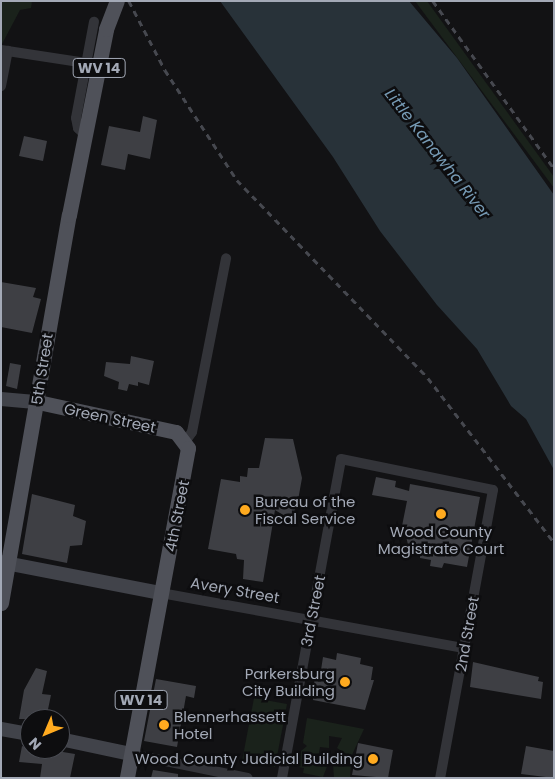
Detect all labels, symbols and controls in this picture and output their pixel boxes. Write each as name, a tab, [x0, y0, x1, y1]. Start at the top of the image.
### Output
road number: WV 14	[72, 56, 126, 80]
water label: Little Kanawha River	[380, 85, 494, 223]
street label: 5th Street	[27, 332, 57, 406]
street label: Green Street	[62, 399, 158, 437]
street label: 4th Street	[161, 479, 193, 553]
place label: Bureau of the Fiscal Service	[255, 492, 355, 527]
marker: Bureau of the Fiscal Service	[239, 504, 251, 516]
marker: Wood County Magistrate Court	[435, 508, 447, 520]
place label: Wood County Magistrate Court	[378, 522, 504, 557]
street label: Avery Street	[189, 573, 281, 607]
street label: 3rd Street	[297, 574, 329, 648]
street label: 2nd Street	[452, 595, 482, 673]
place label: Parkersburg City Building	[242, 664, 335, 699]
marker: Parkersburg City Building	[339, 676, 351, 688]
road number: WV 14	[114, 688, 168, 712]
place label: Blennerhassett Hotel	[174, 707, 286, 742]
north arrow	[20, 709, 70, 759]
marker: Blennerhassett Hotel	[158, 719, 170, 731]
text: N	[24, 733, 46, 755]
place label: Wood County Judicial Building	[135, 750, 363, 768]
marker: Wood County Judicial Building	[367, 753, 379, 765]

